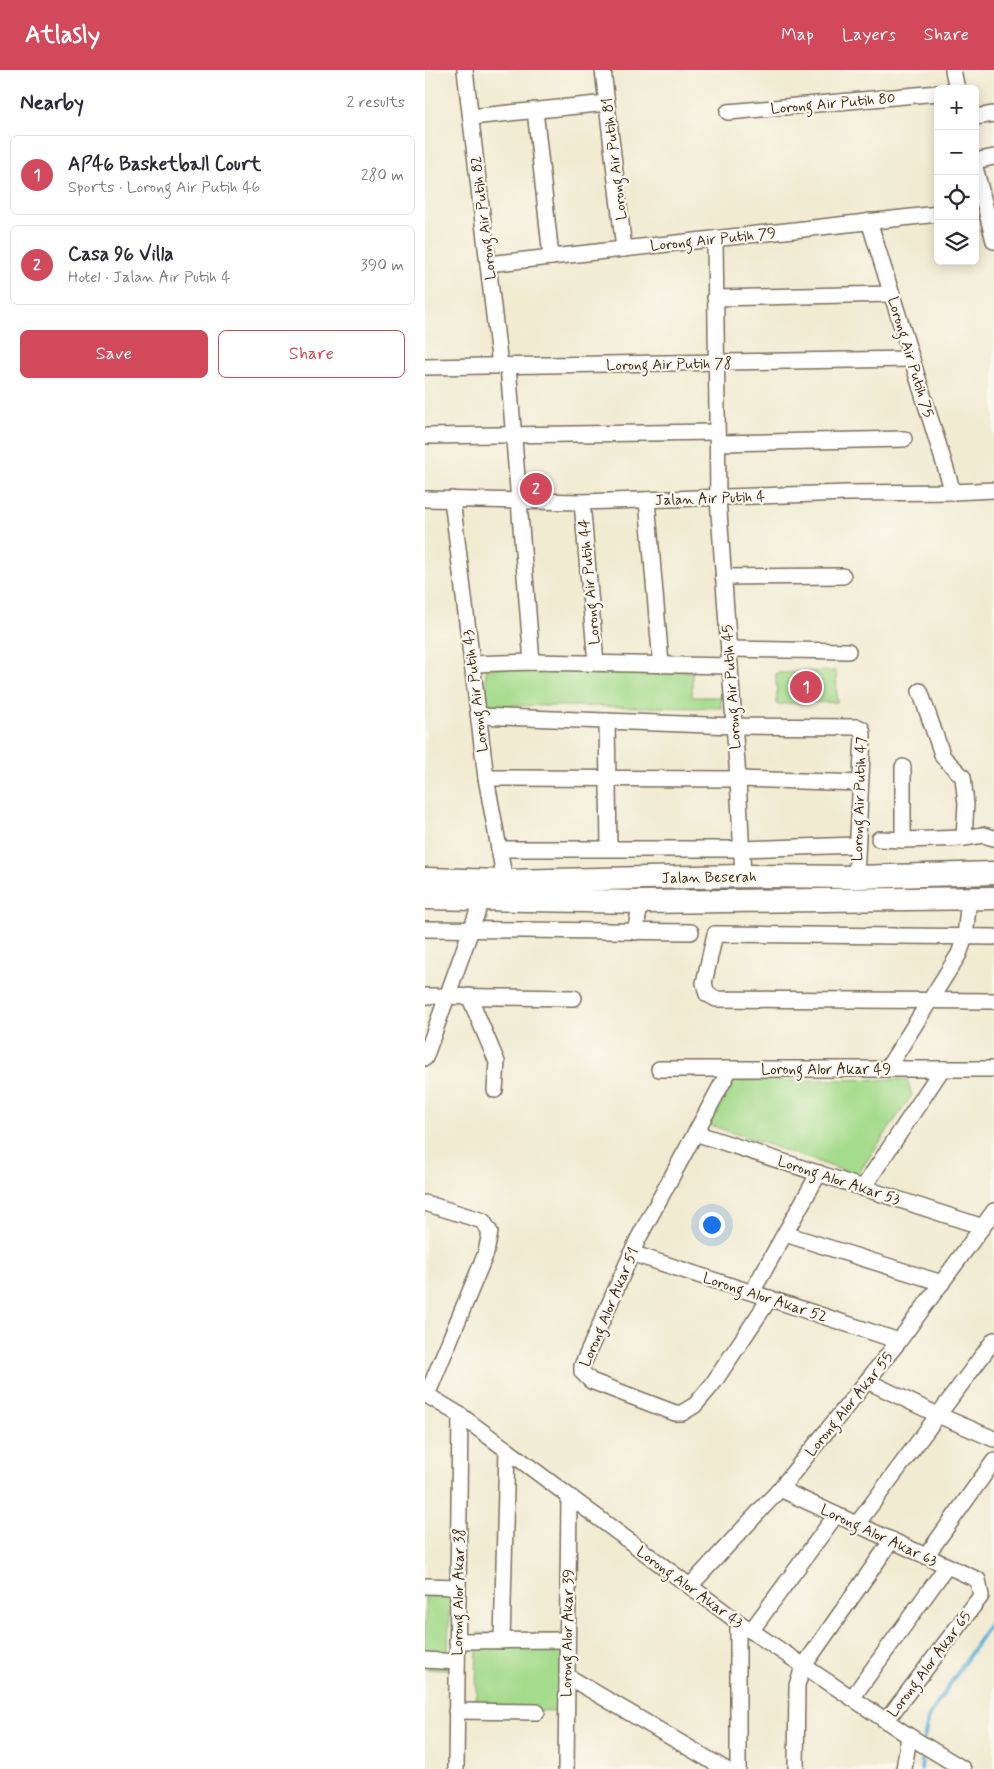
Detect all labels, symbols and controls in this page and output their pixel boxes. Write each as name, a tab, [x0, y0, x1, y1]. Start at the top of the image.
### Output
text: Atlasly	[25, 20, 100, 51]
text: Map	[781, 23, 814, 47]
text: Layers	[842, 23, 896, 47]
text: Share	[924, 23, 969, 47]
map controls	[934, 85, 979, 265]
button: +	[934, 85, 979, 130]
text: Nearby	[20, 89, 84, 117]
street label: Lorong Air Putih 80	[770, 89, 896, 120]
text: 2 results	[347, 92, 405, 113]
street label: Lorong Air Putih 81	[598, 96, 633, 221]
button: −	[934, 130, 979, 175]
text: AP46 Basketball Court	[68, 152, 261, 177]
street label: Lorong Air Putih 82	[466, 155, 503, 281]
text: 1	[33, 165, 41, 186]
text: 280 m	[361, 165, 404, 186]
button: locate	[934, 175, 979, 220]
text: Sports · Lorong Air Putih 46	[68, 177, 260, 198]
button: layers	[934, 220, 979, 265]
street label: Lorong Air Putih 79	[649, 223, 777, 258]
text: Casa 96 Villa	[68, 242, 174, 267]
text: 2	[33, 255, 41, 276]
text: 390 m	[361, 255, 404, 276]
text: Hotel · Jalan Air Putih 4	[68, 267, 231, 288]
street label: Lorong Air Putih 75	[881, 294, 938, 420]
button: Save	[20, 330, 208, 378]
button: Share	[218, 330, 405, 378]
street label: Lorong Air Putih 78	[606, 354, 732, 377]
pin: 2	[520, 470, 552, 508]
street label: Jalan Air Putih 4	[655, 487, 766, 511]
street label: Lorong Air Putih 44	[575, 518, 606, 646]
street label: Lorong Air Putih 45	[718, 624, 747, 750]
street label: Lorong Air Putih 43	[459, 628, 494, 753]
pin: 1	[790, 668, 822, 706]
street label: Lorong Air Putih 47	[848, 736, 873, 862]
street label: Jalan Beserah	[661, 867, 757, 889]
street label: Lorong Alor Akar 49	[761, 1060, 891, 1081]
street label: Lorong Alor Akar 53	[774, 1152, 903, 1211]
your location	[699, 1212, 725, 1238]
street label: Lorong Alor Akar 51	[576, 1245, 645, 1371]
street label: Lorong Alor Akar 52	[700, 1268, 829, 1328]
street label: Lorong Alor Akar 55	[801, 1348, 899, 1462]
street label: Lorong Alor Akar 63	[817, 1500, 940, 1573]
street label: Lorong Alor Akar 38	[448, 1528, 471, 1656]
street label: Lorong Alor Akar 43	[631, 1542, 747, 1634]
street label: Lorong Alor Akar 39	[557, 1569, 580, 1697]
street label: Lorong Alor Akar 65	[883, 1607, 977, 1722]

